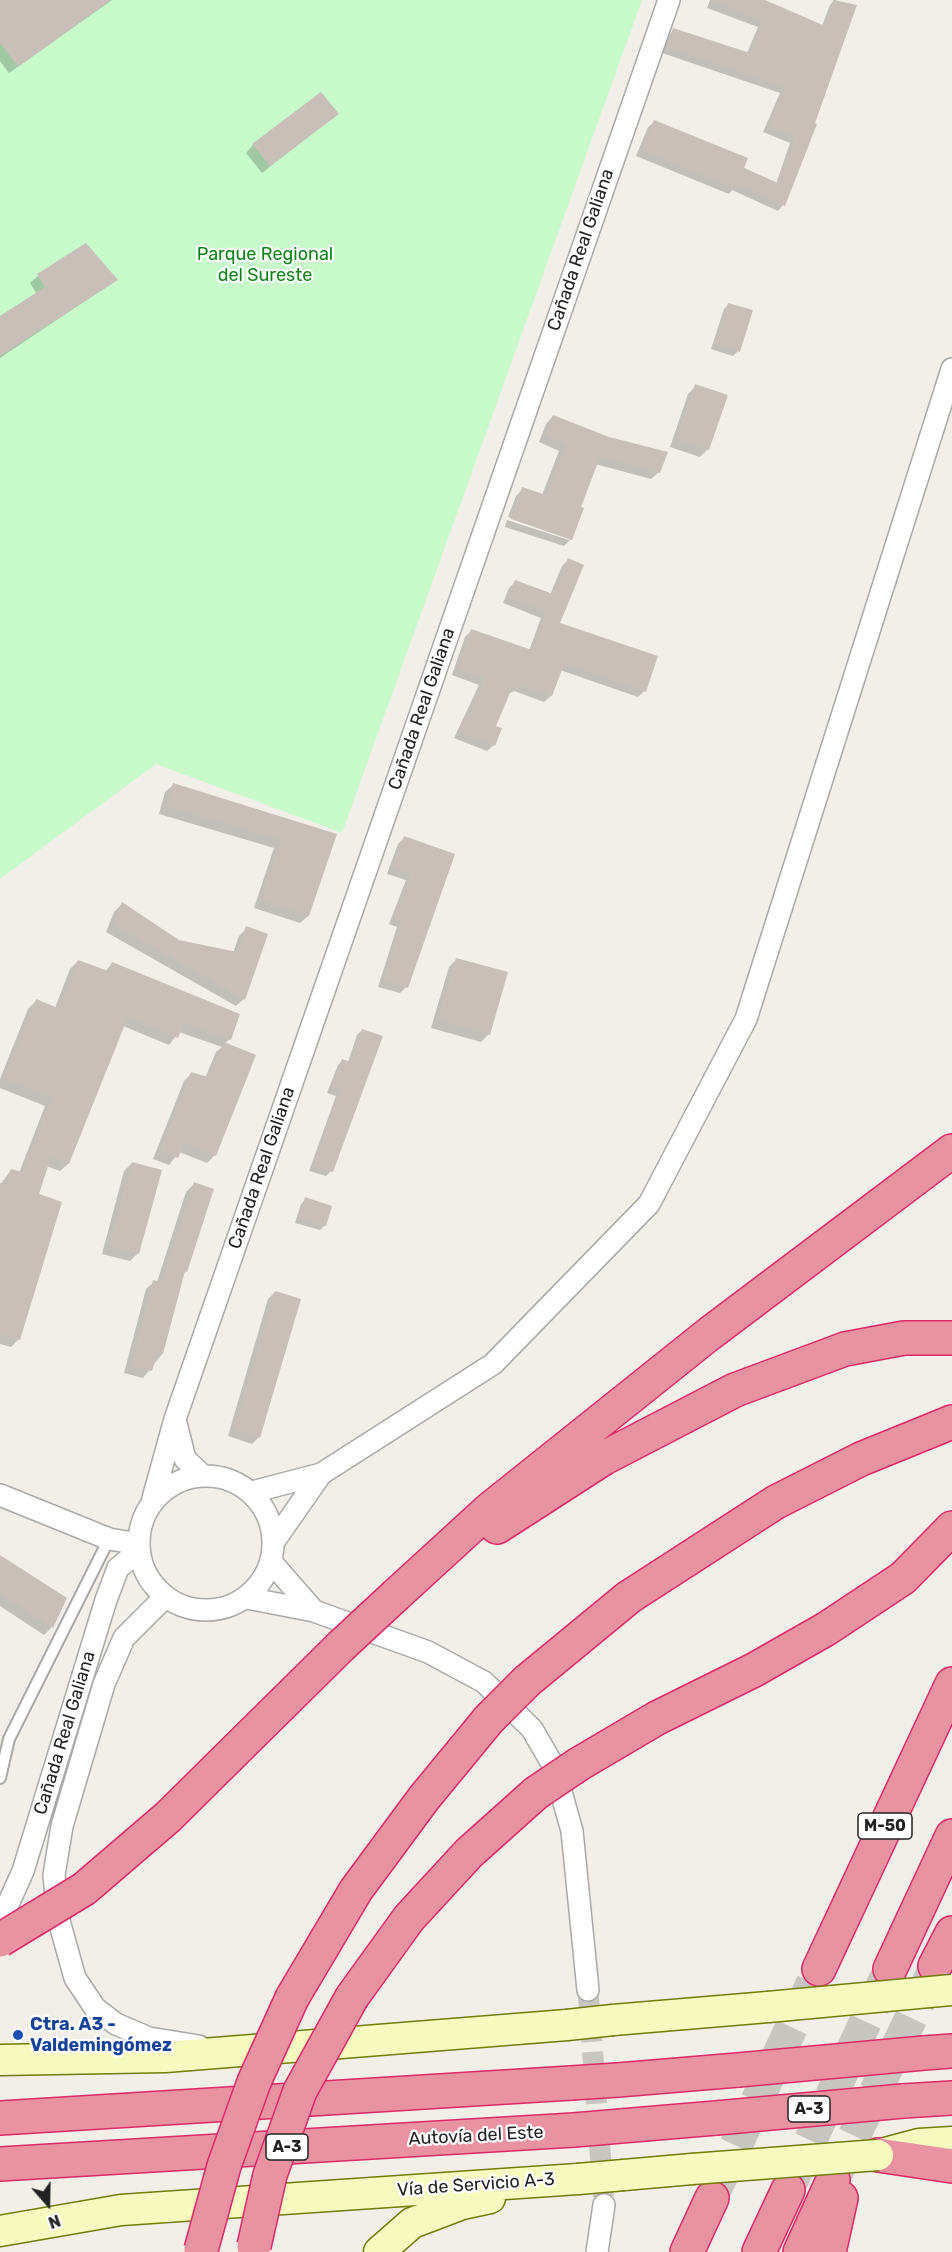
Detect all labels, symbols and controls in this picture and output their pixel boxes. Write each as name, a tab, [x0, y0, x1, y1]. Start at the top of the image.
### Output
street label: Cañada Real Galiana	[543, 166, 619, 334]
park label: Parque Regional del Sureste	[197, 244, 333, 286]
street label: Cañada Real Galiana	[384, 625, 460, 793]
street label: Cañada Real Galiana	[224, 1084, 300, 1252]
street label: Cañada Real Galiana	[30, 1649, 100, 1817]
road number: M-50	[858, 1813, 912, 1839]
place label: Ctra. A3 - Valdemingómez	[30, 2014, 172, 2056]
marker: Ctra. A3 - Valdemingómez	[11, 2028, 25, 2042]
road number: A-3	[788, 2096, 830, 2122]
street label: Autovía del Este	[408, 2122, 544, 2150]
road number: A-3	[266, 2134, 308, 2160]
street label: Vía de Servicio A-3	[396, 2169, 556, 2201]
north arrow	[18, 2174, 78, 2234]
text: N	[46, 2210, 63, 2232]

